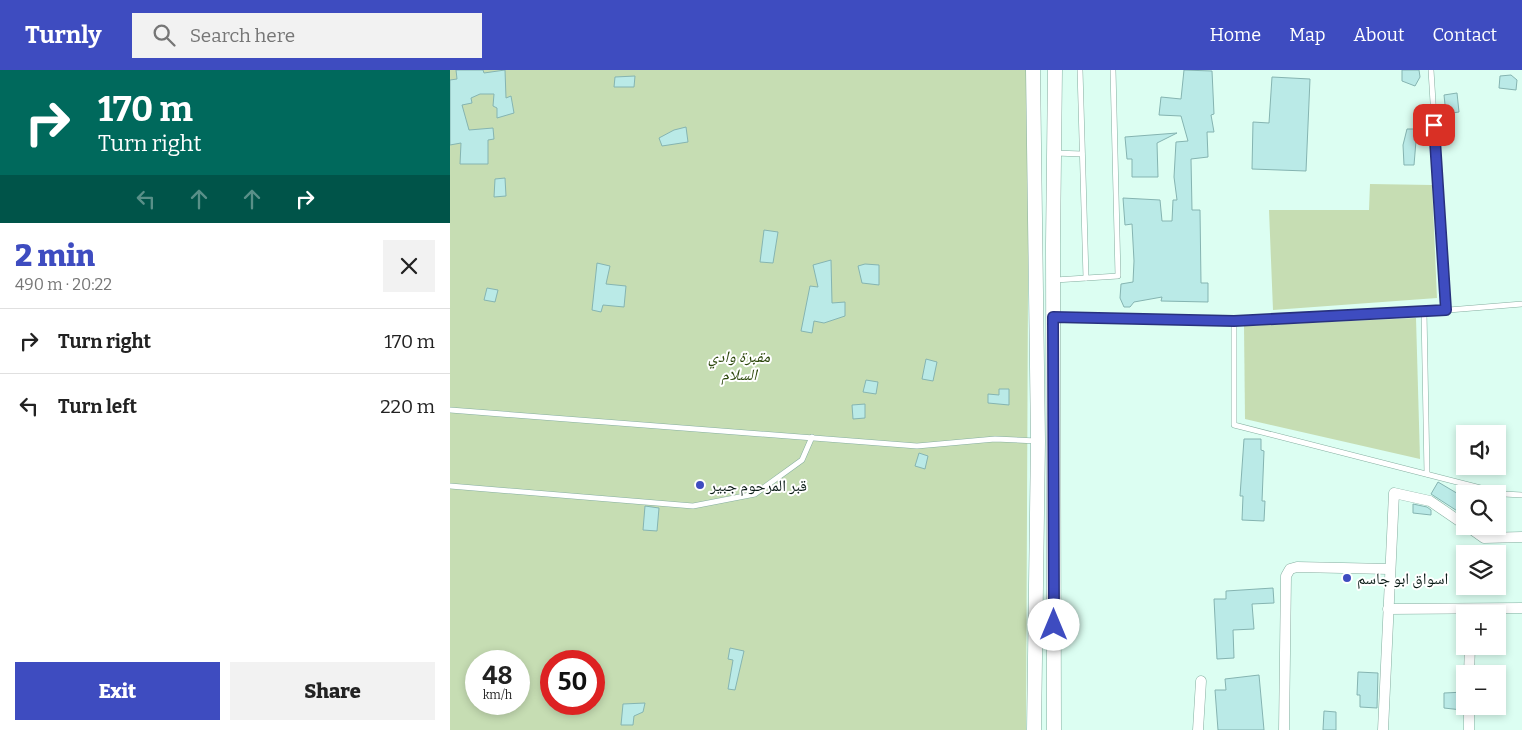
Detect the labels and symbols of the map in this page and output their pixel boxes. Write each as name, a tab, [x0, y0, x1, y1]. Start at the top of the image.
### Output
pin	[1413, 104, 1455, 146]
park label: مقبرة وادي السلام	[708, 347, 771, 385]
place label: قبر المرحوم جبير	[709, 476, 807, 496]
marker: قبر المرحوم جبير	[694, 479, 706, 491]
place label: اسواق ابو جاسم	[1357, 569, 1448, 589]
marker: اسواق ابو جاسم	[1341, 572, 1353, 584]
position arrow	[1027, 598, 1079, 650]
speed limit sign: 50	[540, 650, 605, 715]

